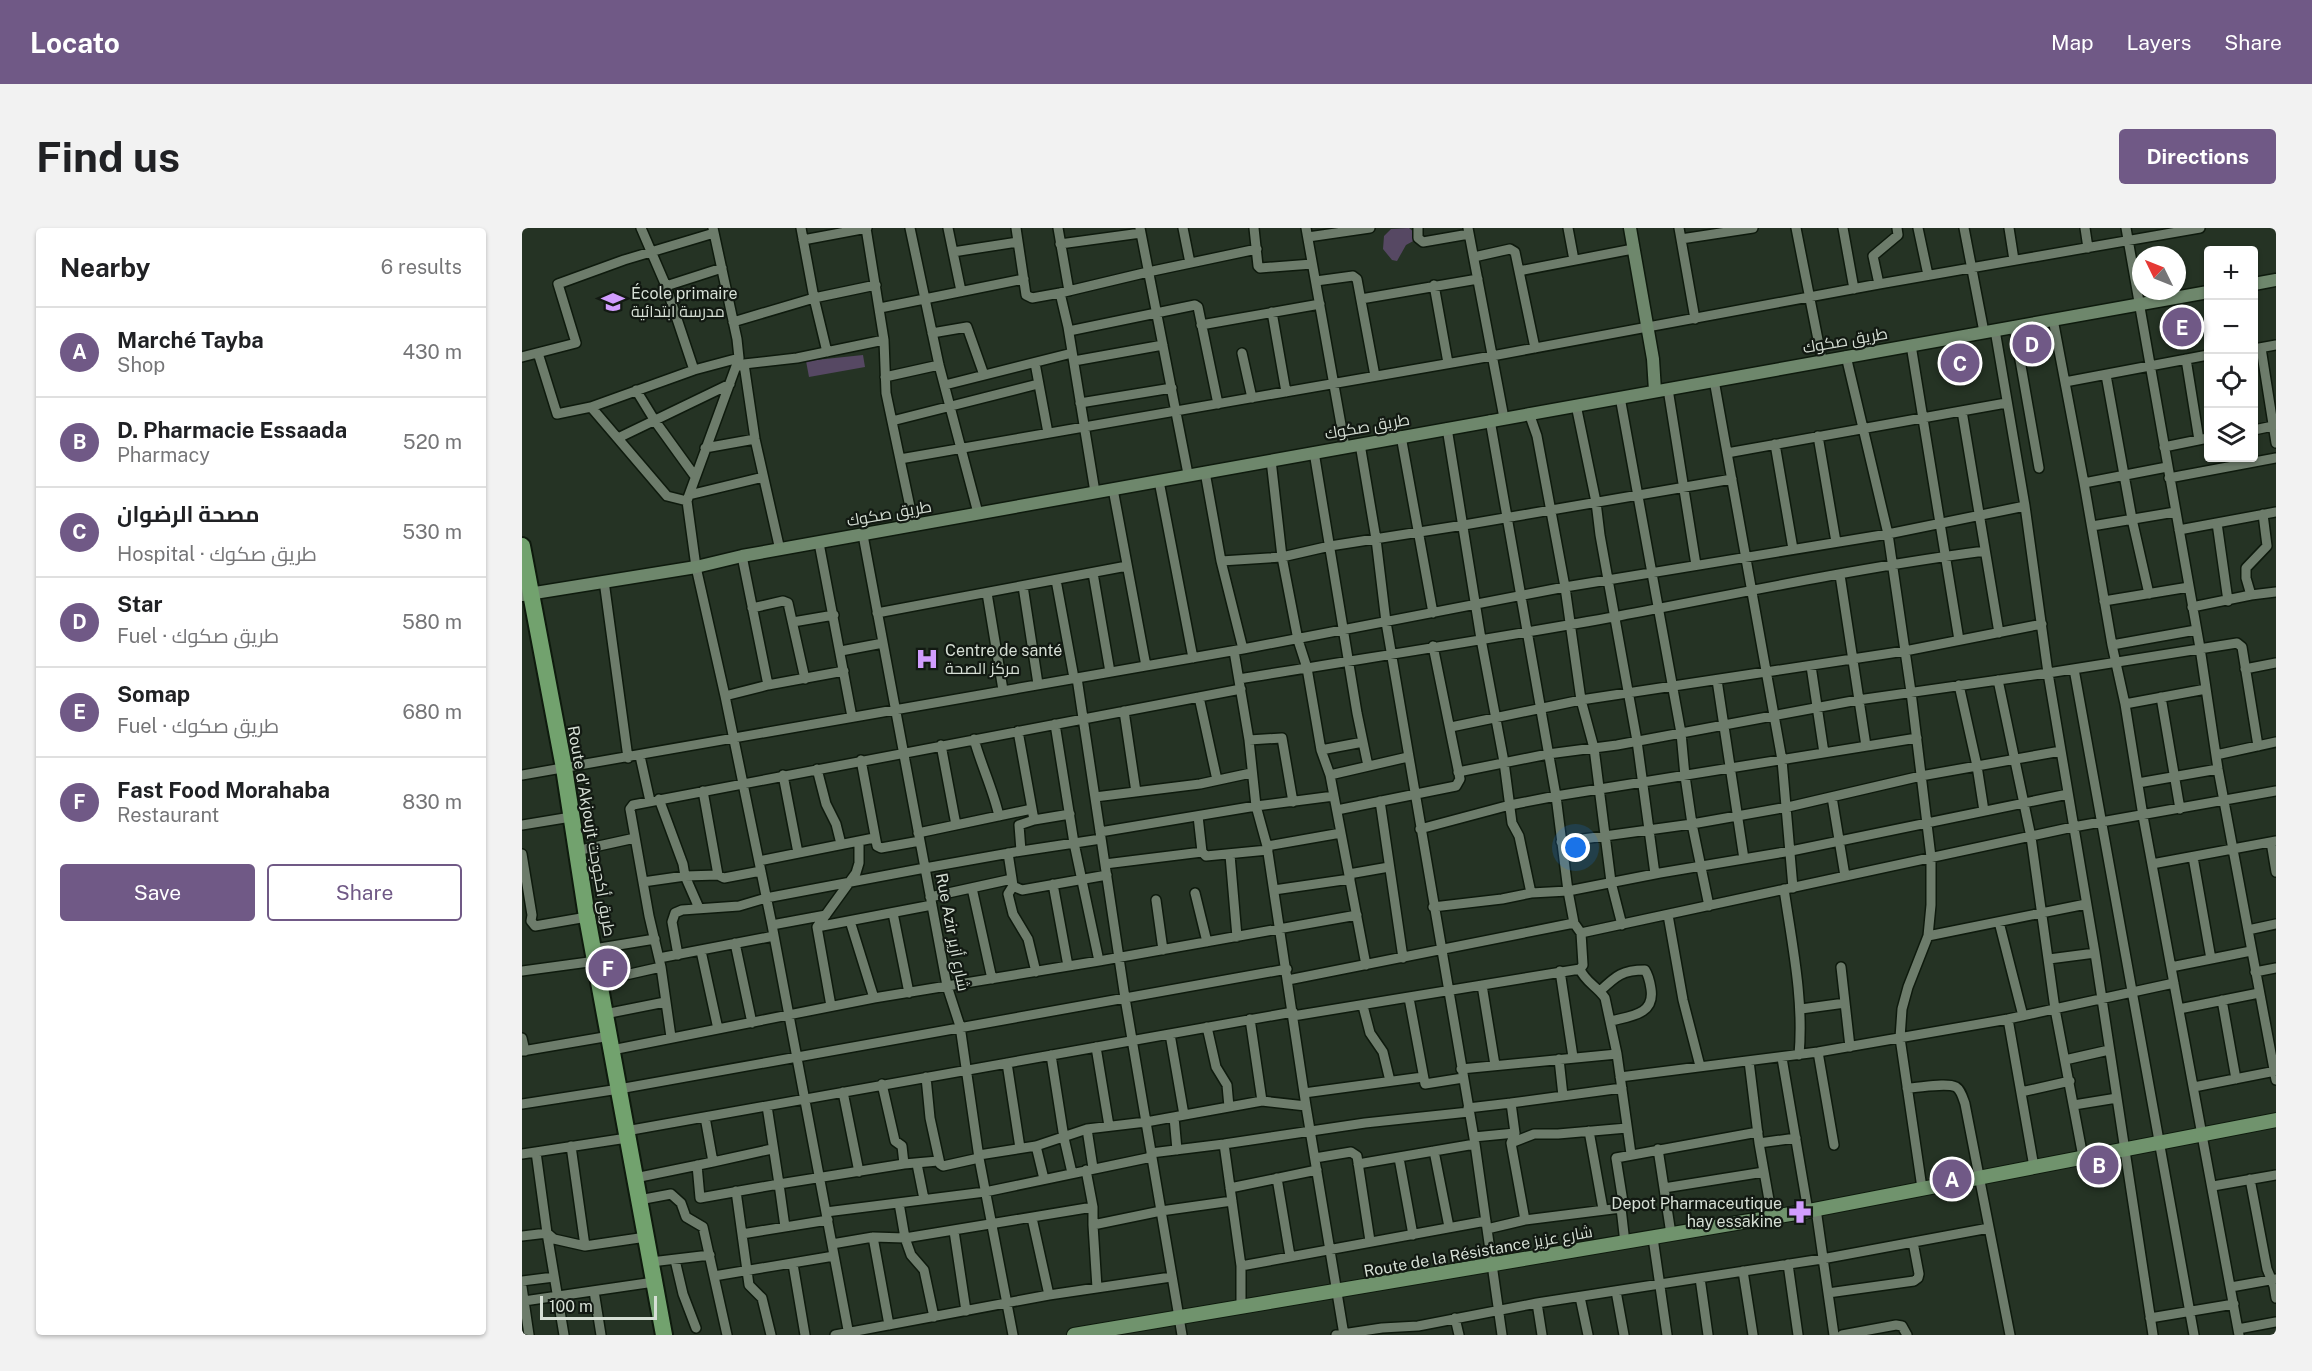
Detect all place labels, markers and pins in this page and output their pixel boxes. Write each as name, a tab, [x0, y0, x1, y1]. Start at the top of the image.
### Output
place label: École primaire مدرسة ابتدائية	[631, 283, 738, 321]
school or university icon: École primaire مدرسة ابتدائية	[600, 289, 626, 315]
pin: E	[2162, 304, 2202, 350]
pin: D	[2012, 322, 2052, 366]
pin: C	[1940, 340, 1980, 386]
place label: Centre de santé مركز الصحة	[945, 641, 1062, 678]
hospital icon: Centre de santé مركز الصحة	[914, 646, 940, 672]
pin: F	[588, 946, 628, 990]
pin: B	[2080, 1142, 2118, 1188]
pin: A	[1932, 1156, 1972, 1202]
place label: Depot Pharmaceutique hay essakine	[1611, 1194, 1782, 1231]
pharmacy icon: Depot Pharmaceutique hay essakine	[1787, 1199, 1813, 1225]

